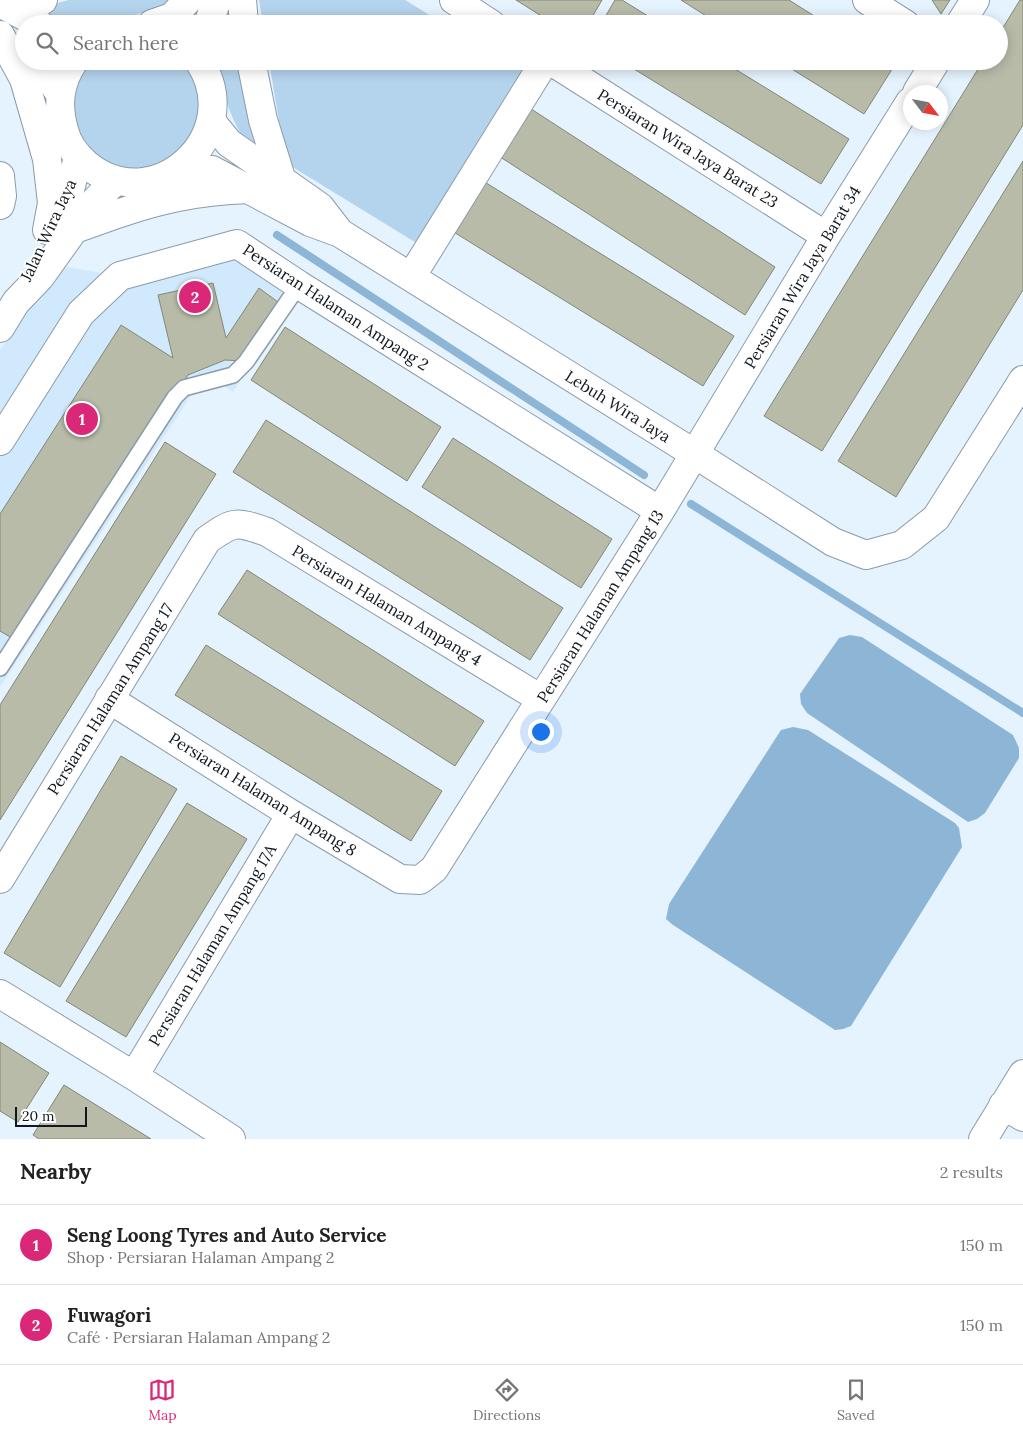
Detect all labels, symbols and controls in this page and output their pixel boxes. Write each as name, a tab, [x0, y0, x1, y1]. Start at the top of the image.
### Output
search box	[15, 15, 1008, 70]
icon: search	[33, 29, 61, 57]
text: Search here	[73, 31, 179, 55]
street label: Persiaran Wira Jaya Barat 23	[594, 84, 782, 212]
north arrow	[903, 85, 948, 130]
street label: Jalan Wira Jaya	[15, 176, 80, 285]
street label: Persiaran Wira Jaya Barat 34	[739, 182, 865, 372]
street label: Persiaran Halaman Ampang 2	[239, 239, 433, 375]
pin: 2	[179, 278, 211, 316]
street label: Lebuh Wira Jaya	[562, 366, 674, 446]
pin: 1	[66, 400, 98, 438]
street label: Persiaran Halaman Ampang 13	[532, 506, 668, 706]
street label: Persiaran Halaman Ampang 4	[289, 540, 486, 670]
street label: Persiaran Halaman Ampang 17	[43, 599, 178, 798]
your location	[528, 719, 554, 745]
street label: Persiaran Halaman Ampang 8	[165, 728, 361, 860]
street label: Persiaran Halaman Ampang 17A	[144, 840, 281, 1049]
scale bar	[15, 1104, 88, 1127]
text: 20 m	[22, 1107, 54, 1125]
text: Nearby	[20, 1158, 91, 1185]
text: 2 results	[940, 1162, 1003, 1182]
text: Seng Loong Tyres and Auto Service	[67, 1223, 387, 1247]
text: 1	[33, 1235, 39, 1255]
text: 150 m	[960, 1235, 1003, 1255]
text: Shop · Persiaran Halaman Ampang 2	[67, 1247, 334, 1267]
text: Fuwagori	[67, 1303, 151, 1327]
text: 2	[32, 1315, 40, 1335]
text: 150 m	[960, 1315, 1003, 1335]
text: Café · Persiaran Halaman Ampang 2	[67, 1327, 330, 1347]
tab: Map	[148, 1376, 177, 1424]
tab: Directions	[473, 1376, 541, 1424]
tab: Saved	[837, 1376, 875, 1424]

